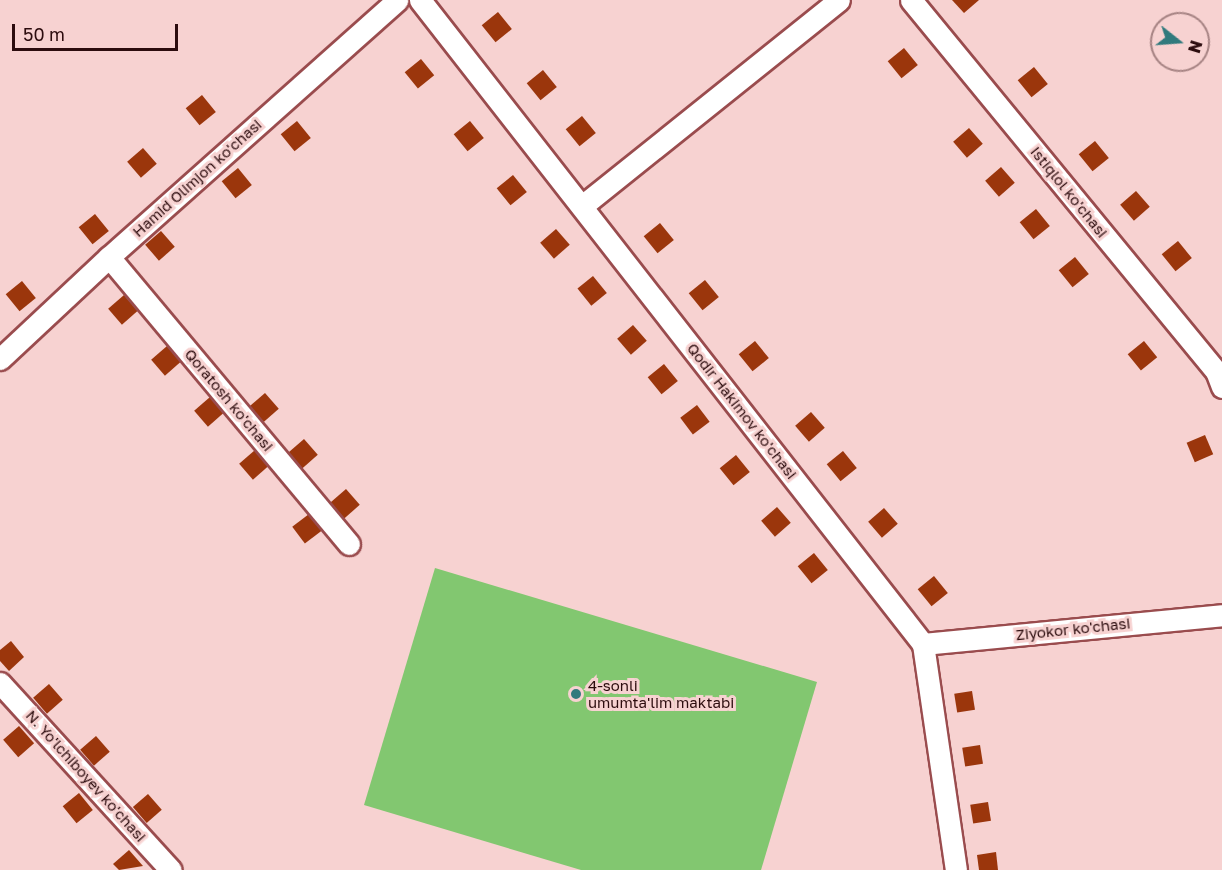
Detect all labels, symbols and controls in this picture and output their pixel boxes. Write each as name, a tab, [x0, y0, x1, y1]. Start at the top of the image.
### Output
scale bar	[15, 12, 182, 50]
north arrow	[1150, 12, 1210, 72]
text: 50 m	[23, 23, 65, 45]
text: N	[1184, 38, 1207, 55]
street label: Hamid Olimjon ko'chasi	[129, 115, 265, 241]
street label: Istiqlol ko'chasi	[1027, 143, 1111, 241]
street label: Qodir Hakimov ko'chasi	[683, 339, 801, 483]
street label: Qoratosh ko'chasi	[181, 345, 277, 455]
street label: Ziyokor ko'chasi	[1015, 614, 1131, 644]
place label: 4-sonli umumta'lim maktabi	[588, 676, 734, 711]
marker: 4-sonli umumta'lim maktabi	[569, 687, 583, 701]
street label: N. Yo'lchiboyev ko'chasi	[22, 706, 150, 846]

